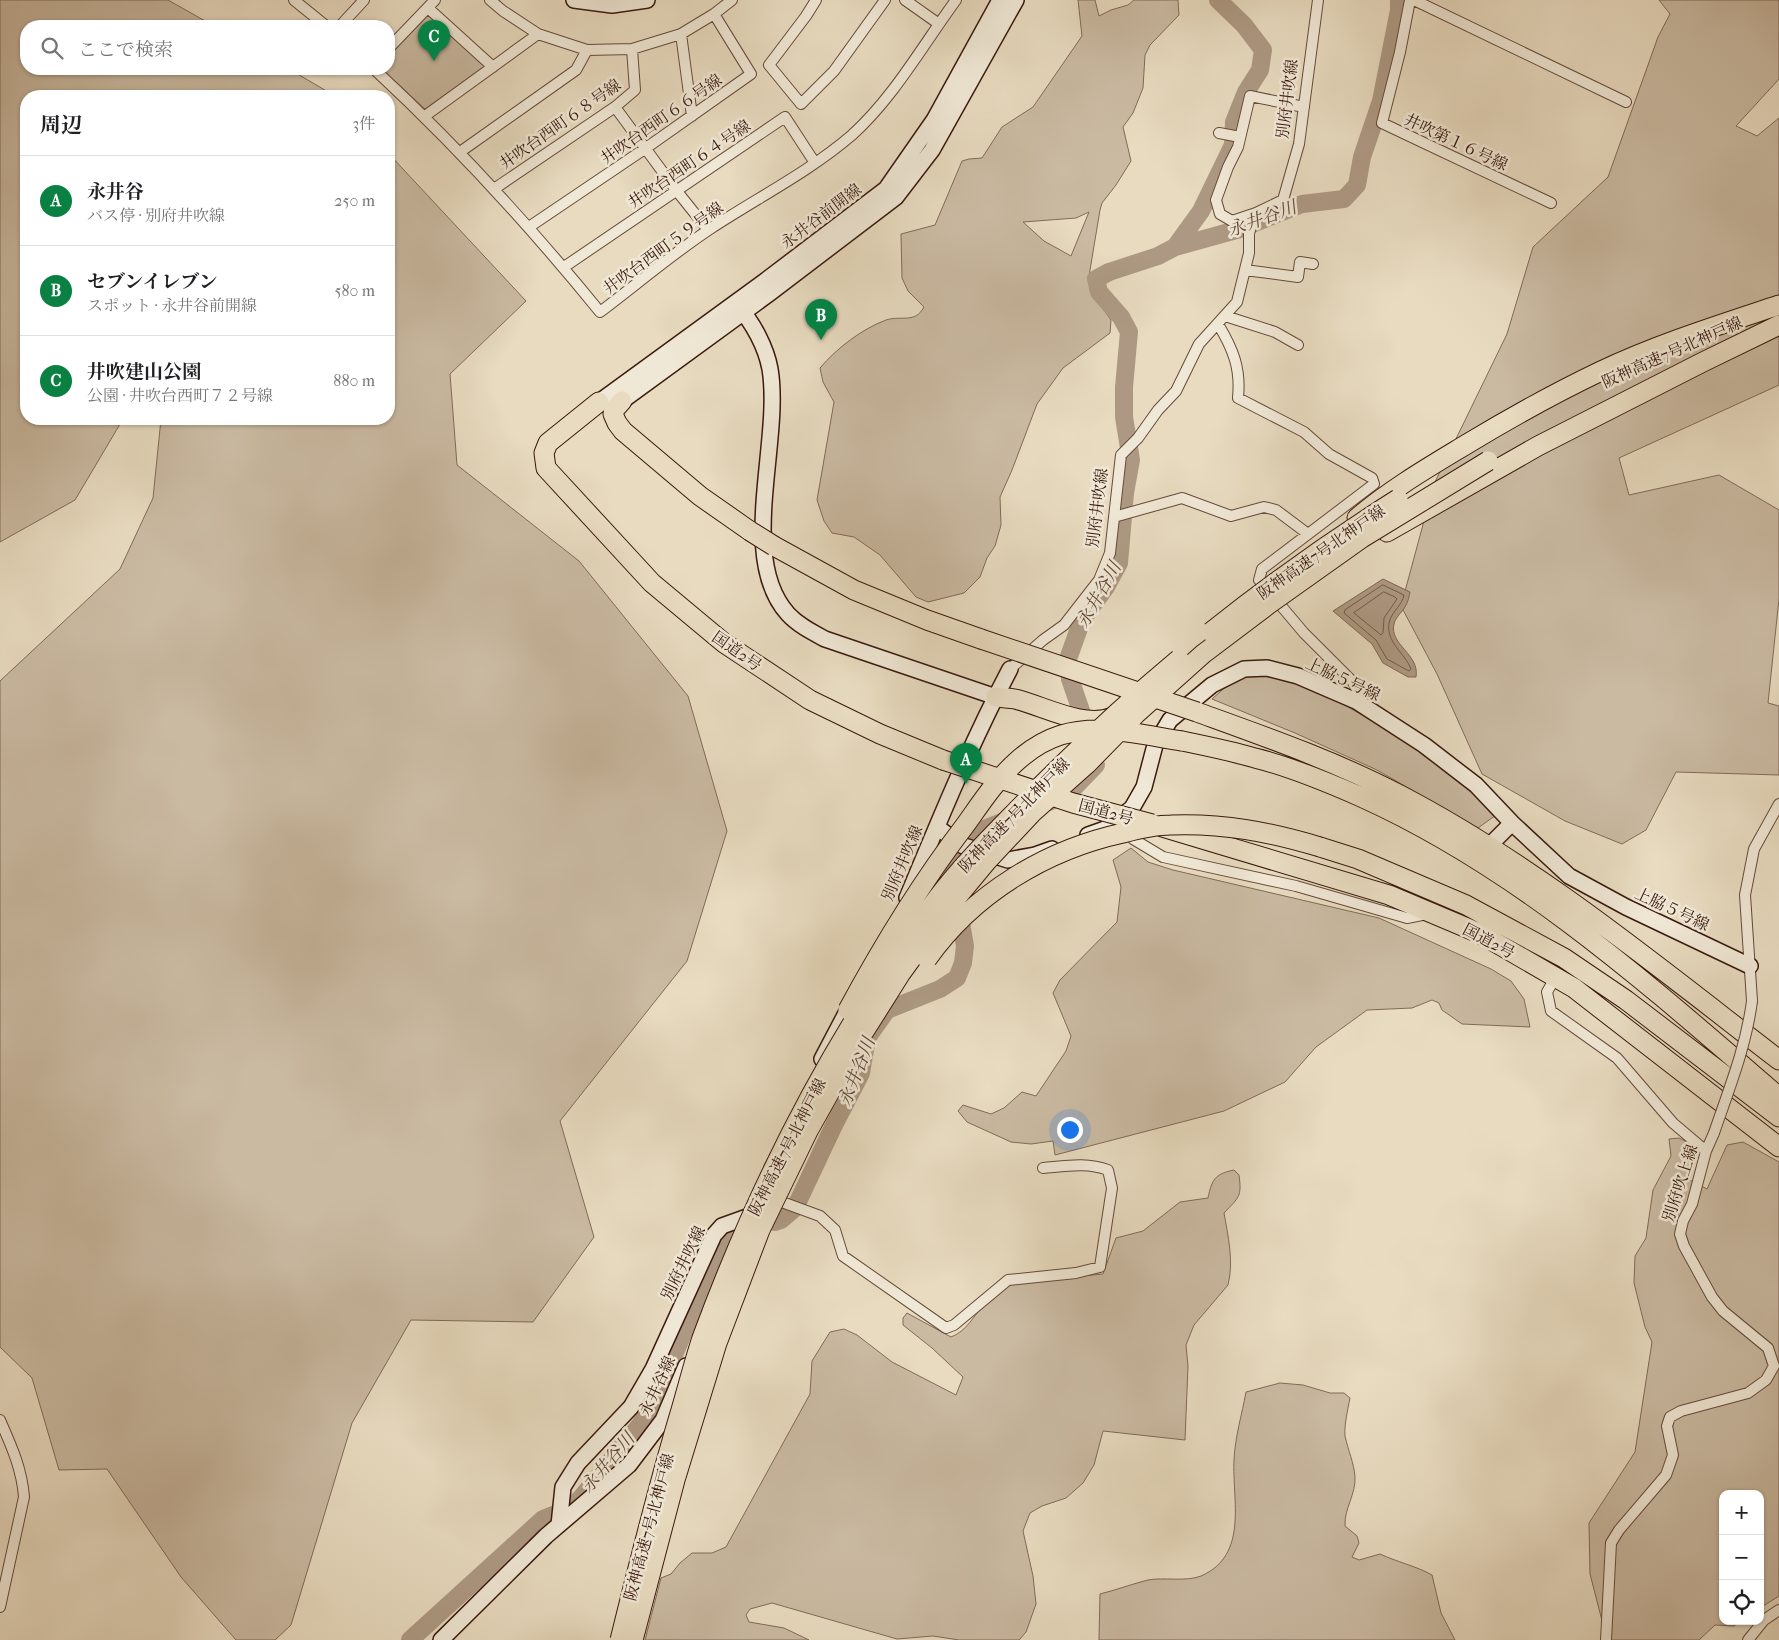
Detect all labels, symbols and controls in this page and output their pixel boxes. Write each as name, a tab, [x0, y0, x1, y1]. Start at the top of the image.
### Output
search box	[20, 20, 395, 75]
pin: C	[418, 20, 450, 61]
icon: search	[38, 34, 66, 62]
text: ここで検索	[78, 39, 173, 61]
street label: 別府井吹線	[1273, 58, 1301, 140]
street label: 井吹台西町６６号線	[597, 70, 725, 168]
street label: 井吹台西町６８号線	[496, 75, 624, 173]
street label: 井吹第１６号線	[1401, 110, 1511, 174]
text: 周辺	[40, 113, 82, 137]
text: 3件	[352, 114, 375, 133]
street label: 井吹台西町６４号線	[624, 116, 754, 212]
street label: 永井谷前開線	[777, 180, 865, 252]
text: 永井谷	[87, 181, 144, 203]
text: A	[51, 191, 61, 210]
text: 250 m	[334, 191, 375, 210]
water label: 永井谷川	[1225, 196, 1301, 241]
street label: 井吹台西町５９号線	[599, 198, 727, 298]
text: バス停 · 別府井吹線	[87, 206, 225, 225]
text: セブンイレブン	[87, 271, 218, 293]
text: B	[51, 281, 61, 300]
text: 580 m	[334, 281, 375, 300]
text: スポット · 永井谷前開線	[87, 296, 257, 315]
pin: B	[805, 299, 837, 340]
street label: 阪神高速7号北神戸線	[1599, 312, 1745, 392]
text: 井吹建山公園	[87, 361, 201, 383]
text: C	[51, 371, 61, 390]
text: 880 m	[333, 371, 375, 390]
text: 公園 · 井吹台西町７２号線	[87, 386, 273, 405]
street label: 別府井吹線	[1083, 467, 1111, 549]
street label: 阪神高速7号北神戸線	[1253, 501, 1389, 603]
water label: 永井谷川	[1072, 557, 1127, 632]
street label: 国道2号	[709, 627, 765, 675]
street label: 上脇５号線	[1303, 653, 1383, 705]
pin: A	[950, 743, 982, 784]
street label: 阪神高速7号北神戸線	[954, 754, 1074, 876]
street label: 国道2号	[1076, 796, 1136, 828]
street label: 別府井吹線	[878, 822, 926, 904]
street label: 上脇５号線	[1632, 883, 1712, 935]
street label: 国道2号	[1460, 919, 1518, 963]
water label: 永井谷川	[834, 1033, 880, 1109]
street label: 阪神高速7号北神戸線	[744, 1075, 830, 1219]
your location	[1057, 1117, 1083, 1143]
street label: 別府吹上線	[1659, 1142, 1701, 1224]
street label: 別府井吹線	[657, 1223, 709, 1303]
street label: 永井谷線	[635, 1353, 679, 1419]
water label: 永井谷川	[577, 1427, 640, 1497]
street label: 阪神高速7号北神戸線	[620, 1451, 678, 1603]
map controls	[1719, 1490, 1764, 1625]
button: +	[1719, 1490, 1764, 1535]
button: −	[1719, 1535, 1764, 1580]
button: locate	[1719, 1580, 1764, 1625]

